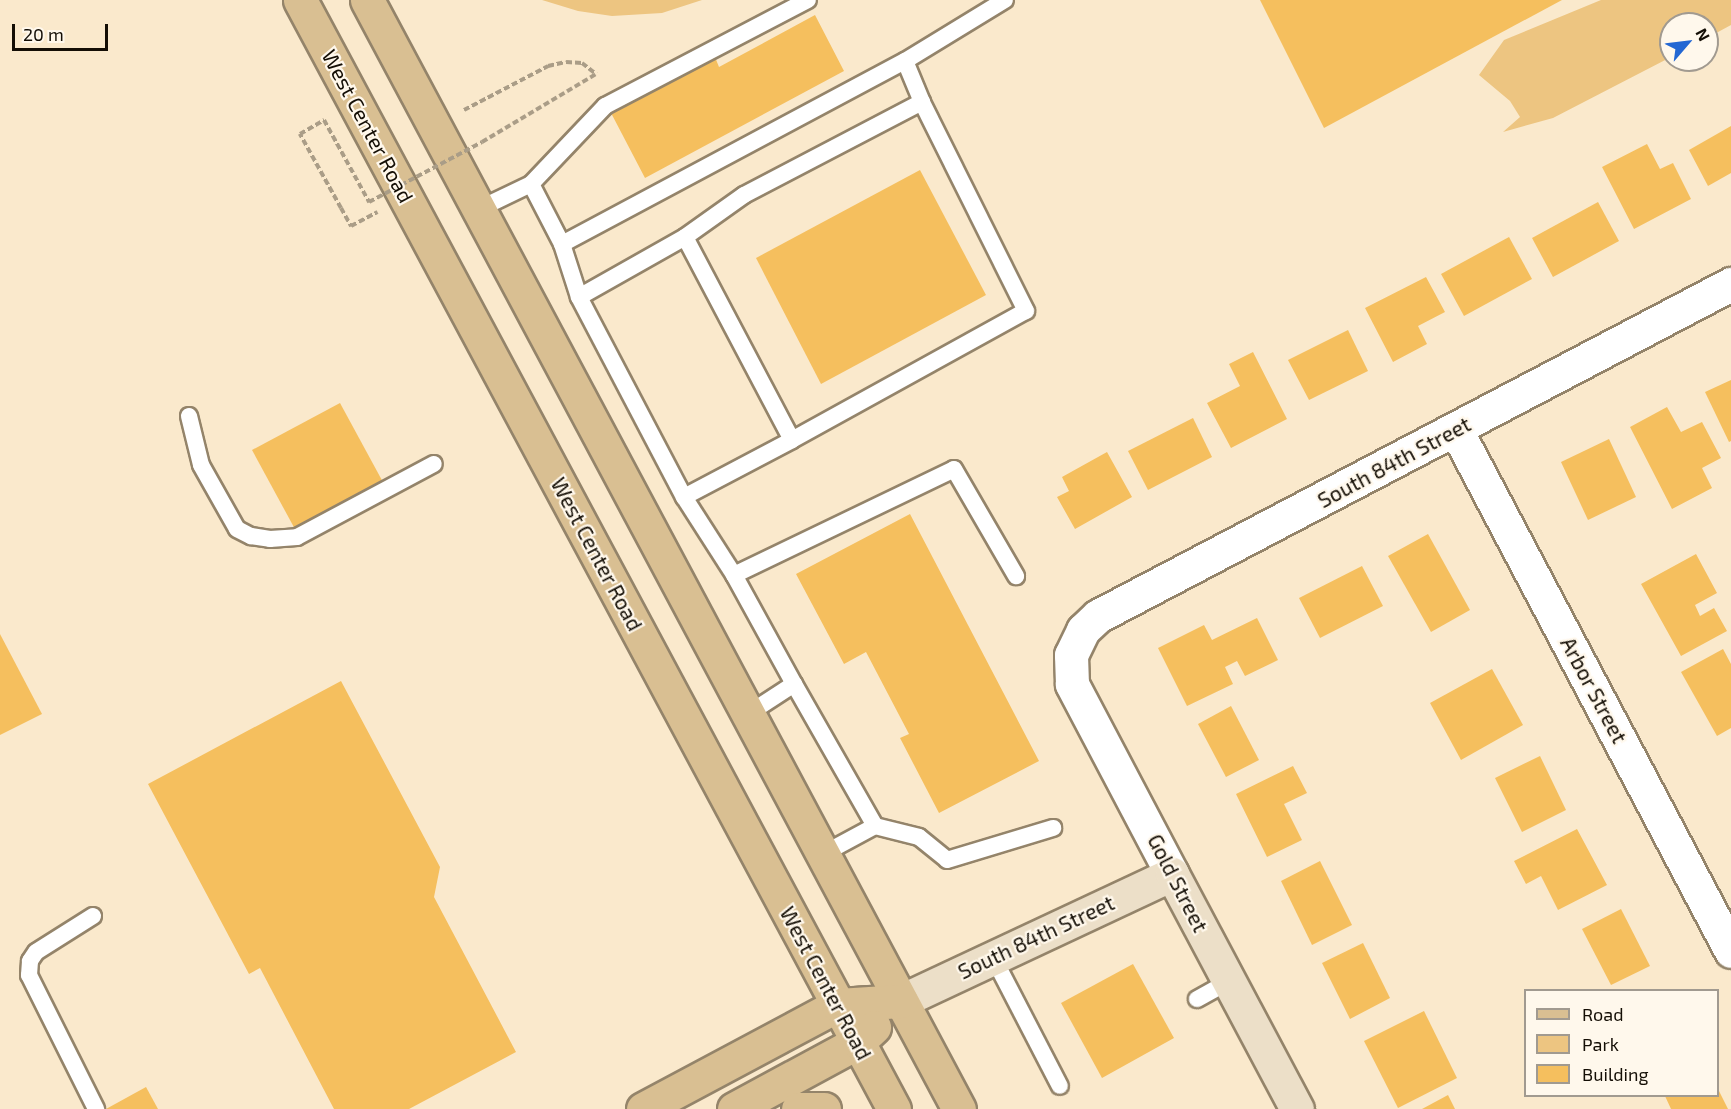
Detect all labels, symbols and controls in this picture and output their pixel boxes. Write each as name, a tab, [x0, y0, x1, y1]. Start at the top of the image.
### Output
scale bar	[15, 12, 111, 50]
north arrow	[1659, 12, 1719, 72]
text: 20 m	[23, 23, 64, 45]
text: N	[1692, 25, 1715, 44]
street label: West Center Road	[317, 45, 419, 207]
street label: South 84th Street	[1313, 411, 1475, 513]
street label: West Center Road	[546, 473, 648, 635]
street label: Arbor Street	[1555, 633, 1633, 747]
street label: Gold Street	[1143, 830, 1213, 936]
street label: South 84th Street	[954, 890, 1118, 984]
street label: West Center Road	[775, 902, 877, 1064]
legend	[1524, 989, 1719, 1097]
text: Road	[1582, 1003, 1623, 1025]
text: Park	[1582, 1033, 1619, 1055]
text: Building	[1582, 1063, 1649, 1085]

